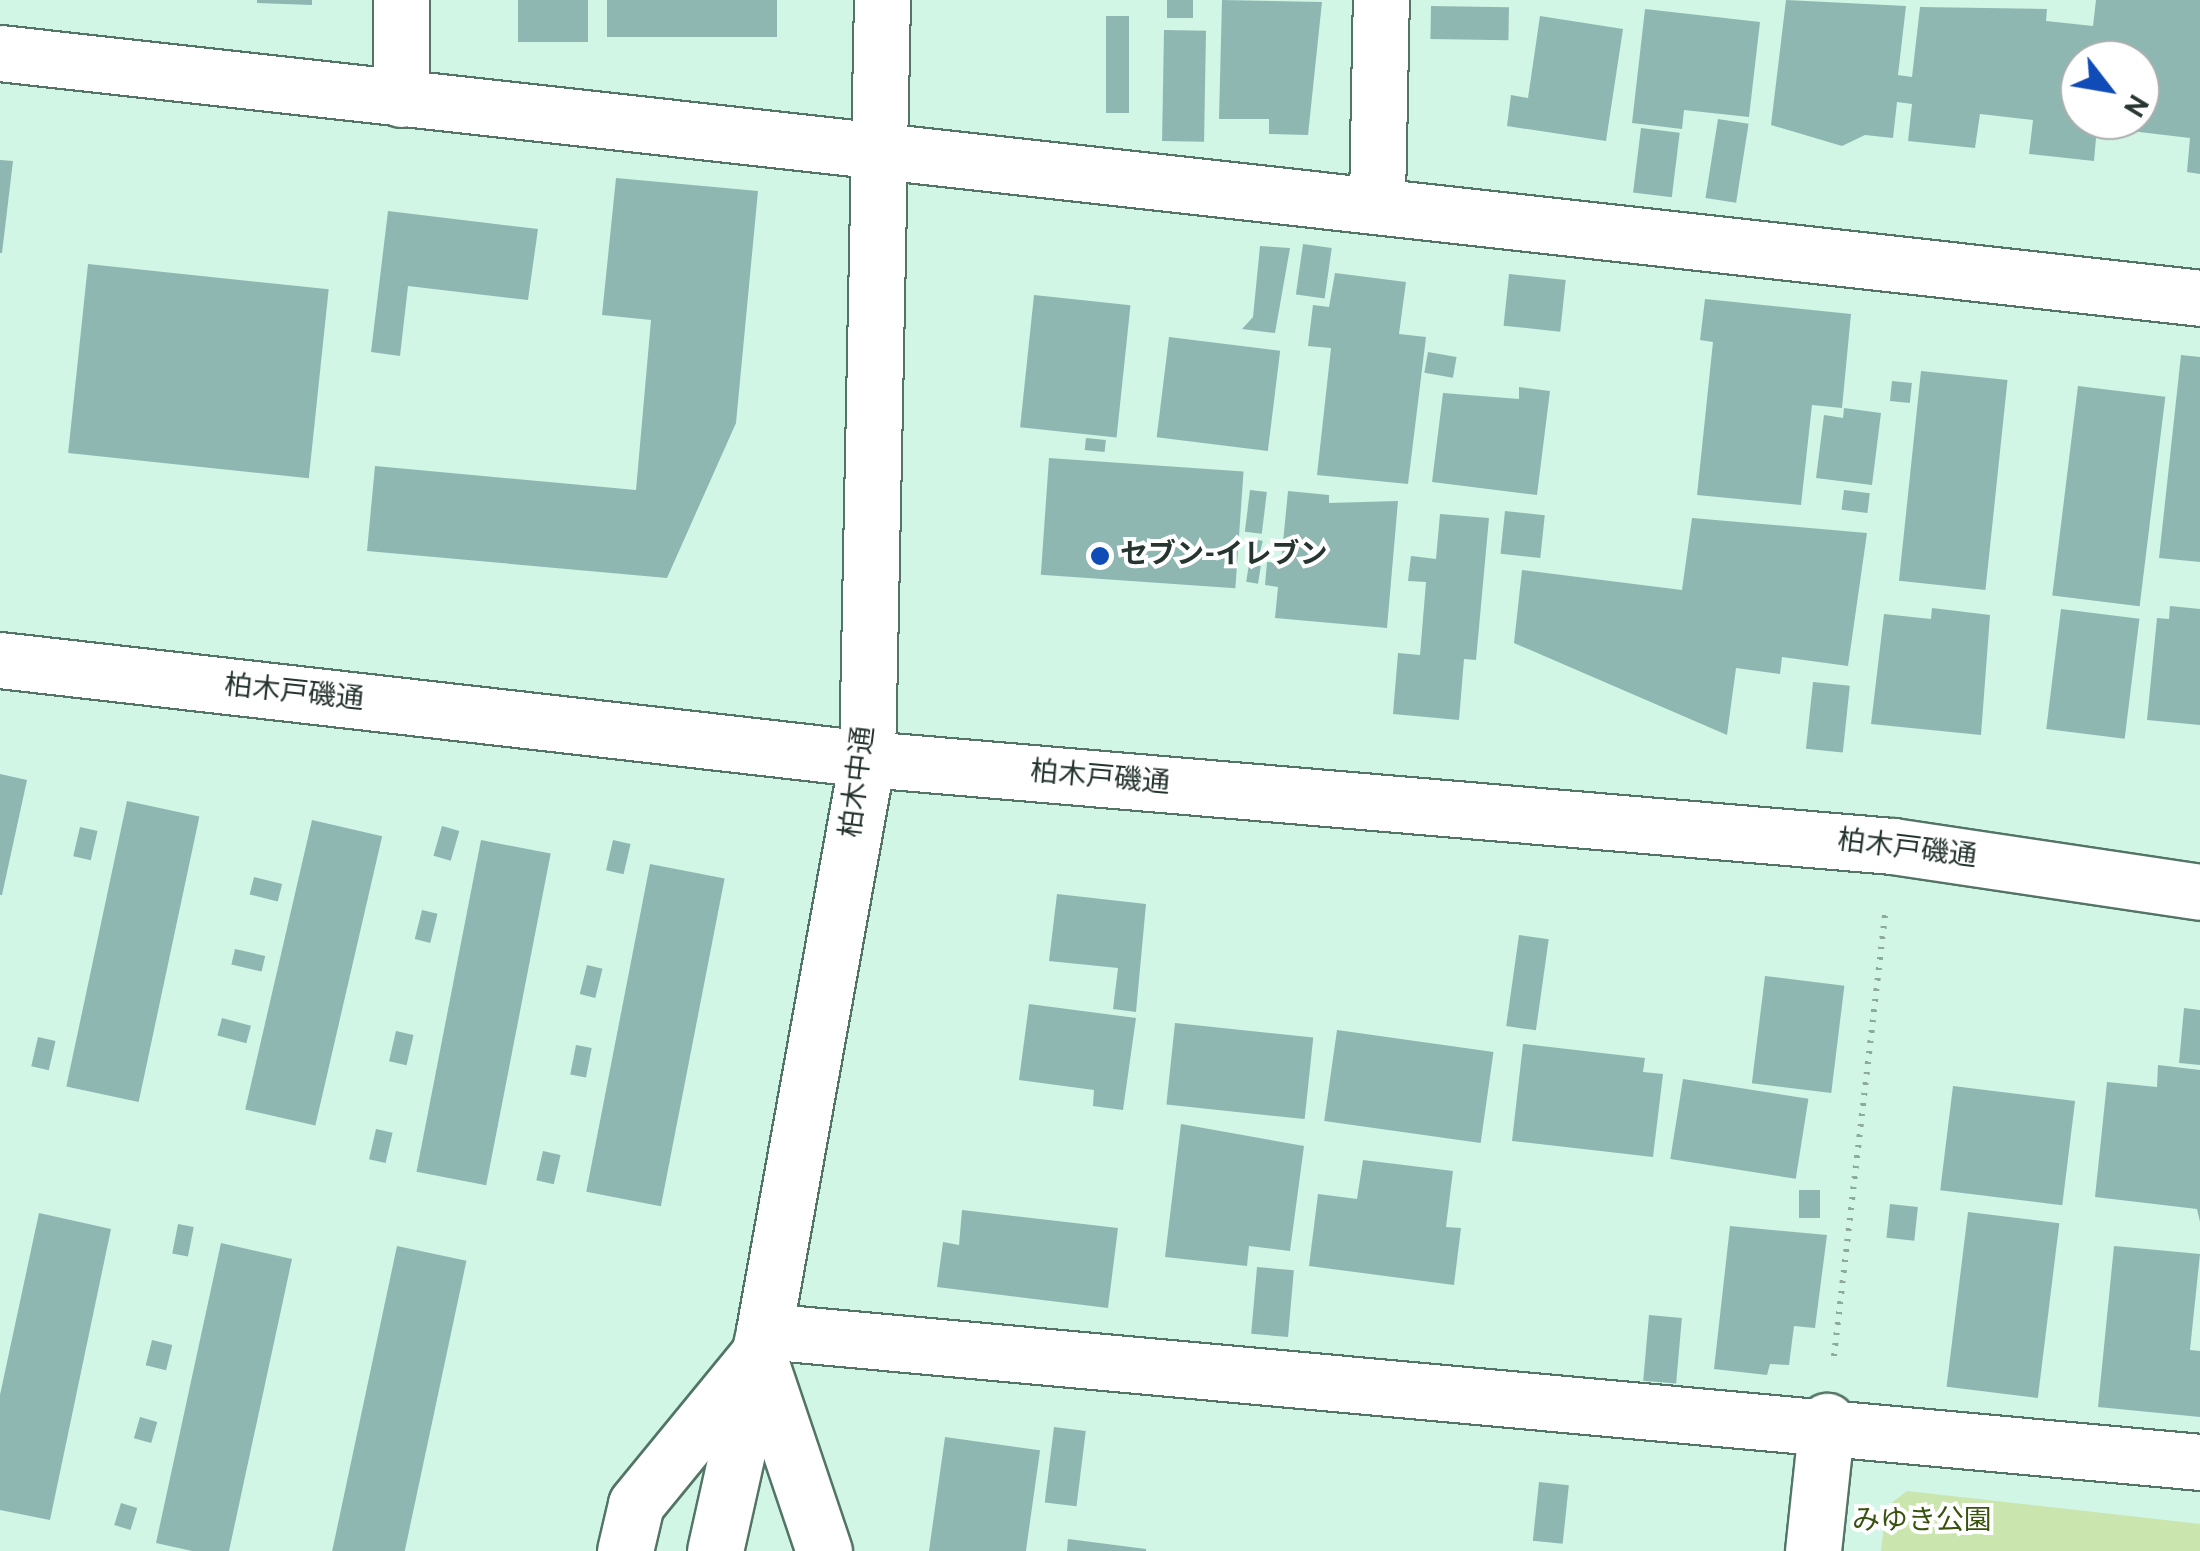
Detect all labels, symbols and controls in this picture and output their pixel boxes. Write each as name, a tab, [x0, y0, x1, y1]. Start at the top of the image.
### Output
north arrow	[2060, 40, 2160, 140]
text: N	[2113, 87, 2155, 122]
place label: セブン-イレブン	[1120, 539, 1328, 573]
marker: セブン-イレブン	[1089, 545, 1111, 567]
street label: 柏木戸磯通	[223, 670, 365, 718]
street label: 柏木中通	[836, 724, 882, 840]
street label: 柏木戸磯通	[1029, 756, 1171, 802]
street label: 柏木戸磯通	[1835, 825, 1979, 875]
park label: みゆき公園	[1852, 1505, 1992, 1539]

